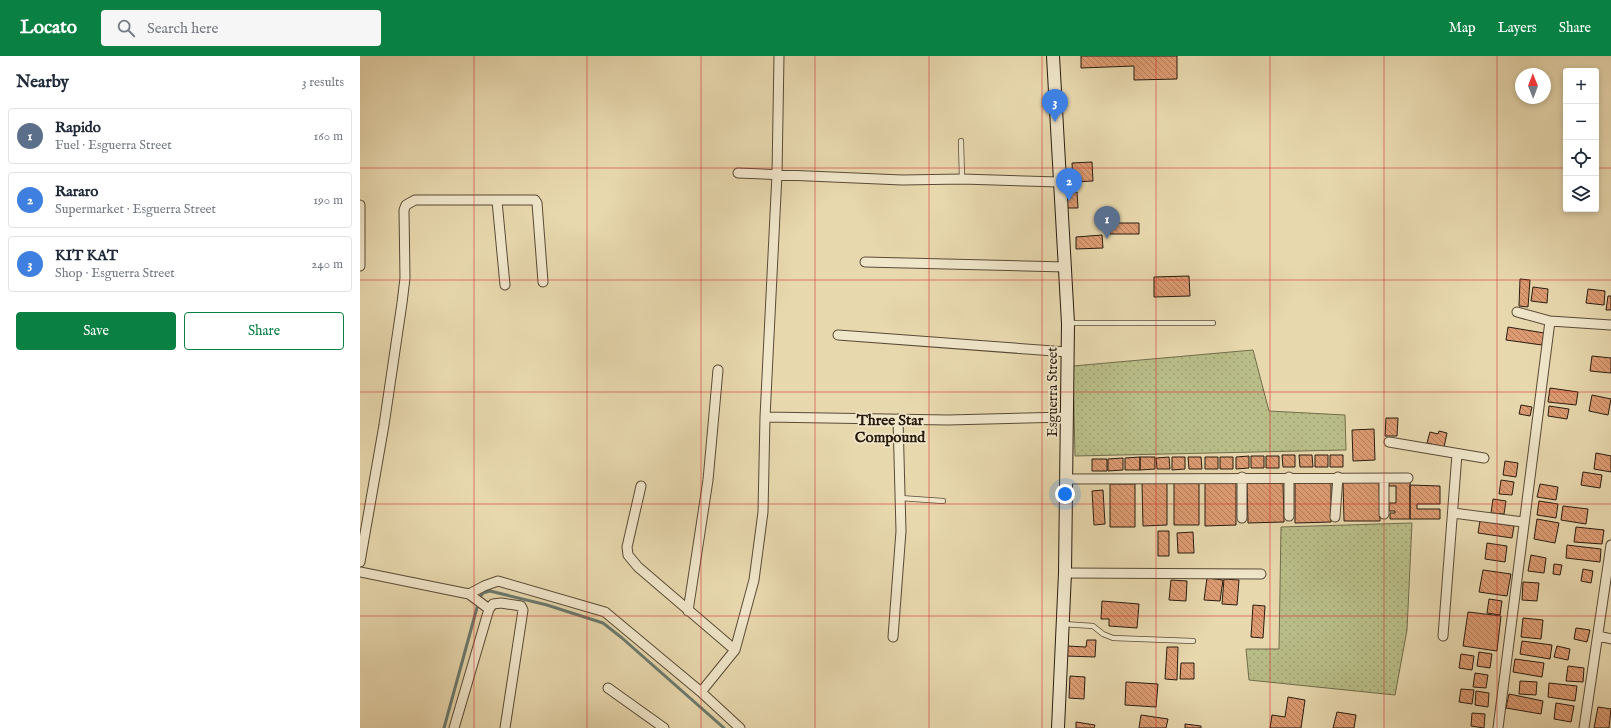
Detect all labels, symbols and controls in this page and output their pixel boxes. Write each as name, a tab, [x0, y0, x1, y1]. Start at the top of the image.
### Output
search box	[101, 10, 381, 46]
text: Locato	[20, 16, 77, 40]
icon: search	[115, 17, 137, 39]
text: Search here	[147, 19, 219, 38]
text: Map	[1449, 19, 1476, 37]
text: Layers	[1498, 19, 1537, 37]
text: Share	[1559, 19, 1591, 37]
north arrow	[1515, 68, 1551, 104]
map controls	[1563, 68, 1599, 212]
button: +	[1563, 68, 1599, 104]
text: Nearby	[16, 72, 69, 93]
text: 3 results	[302, 74, 344, 91]
pin: 3	[1042, 89, 1068, 122]
button: −	[1563, 104, 1599, 140]
text: Rapido	[55, 118, 101, 137]
text: 1	[28, 128, 32, 145]
text: 160 m	[313, 128, 343, 145]
text: Fuel · Esguerra Street	[55, 137, 172, 154]
button: locate	[1563, 140, 1599, 176]
pin: 2	[1056, 168, 1082, 201]
button: layers	[1563, 176, 1599, 212]
text: Rararo	[55, 182, 98, 201]
text: 2	[27, 192, 33, 209]
text: 190 m	[313, 192, 343, 209]
text: Supermarket · Esguerra Street	[55, 201, 216, 218]
pin: 1	[1094, 206, 1120, 239]
text: KIT KAT	[55, 246, 118, 265]
text: 3	[28, 256, 32, 273]
text: 240 m	[311, 256, 343, 273]
text: Shop · Esguerra Street	[55, 265, 175, 282]
button: Save	[16, 312, 176, 350]
button: Share	[184, 312, 344, 350]
street label: Esguerra Street	[1044, 347, 1062, 437]
district label: Three Star Compound	[855, 411, 926, 447]
your location	[1055, 484, 1075, 504]

